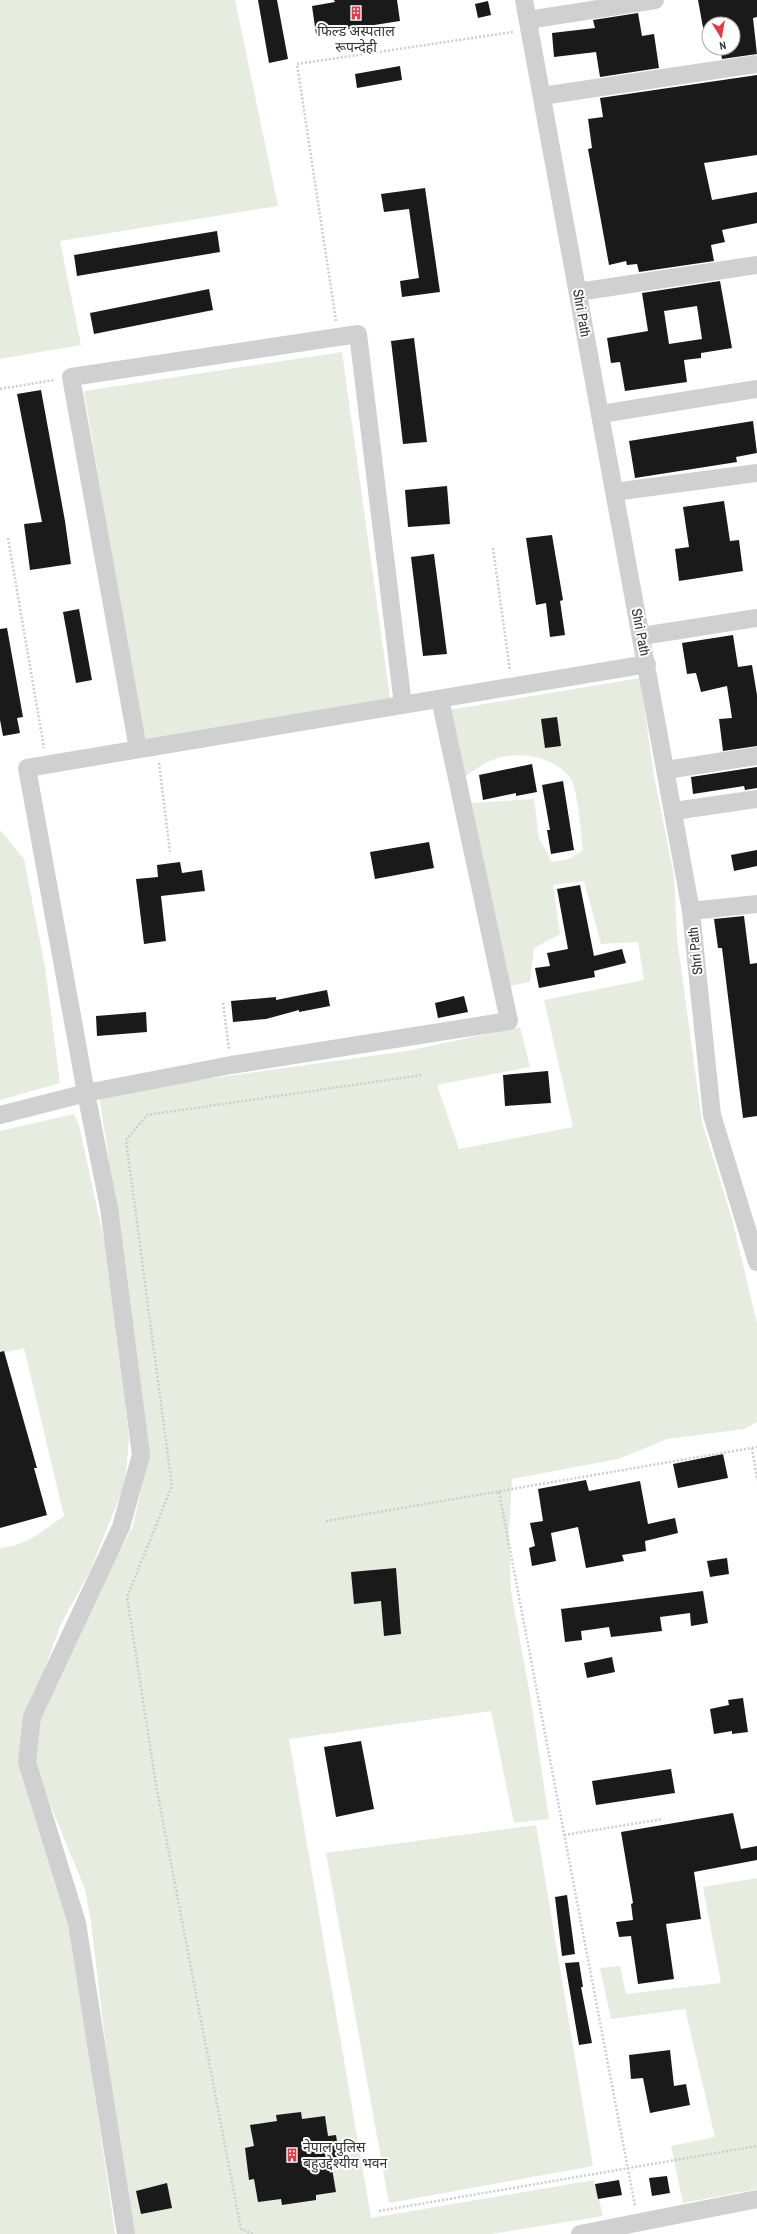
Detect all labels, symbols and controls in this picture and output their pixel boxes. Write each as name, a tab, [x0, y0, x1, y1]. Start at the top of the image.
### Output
building icon: फिल्ड अस्पताल रूपन्देही	[348, 5, 364, 21]
north arrow	[701, 16, 741, 56]
place label: फिल्ड अस्पताल रूपन्देही	[317, 22, 395, 56]
text: N	[718, 38, 727, 53]
street label: Shri Path	[569, 288, 595, 338]
street label: Shri Path	[628, 607, 654, 657]
street label: Shri Path	[684, 926, 706, 976]
place label: नेपाल पुलिस बहुउद्देश्यीय भवन	[303, 2138, 388, 2173]
building icon: नेपाल पुलिस बहुउद्देश्यीय भवन	[284, 2147, 300, 2163]

